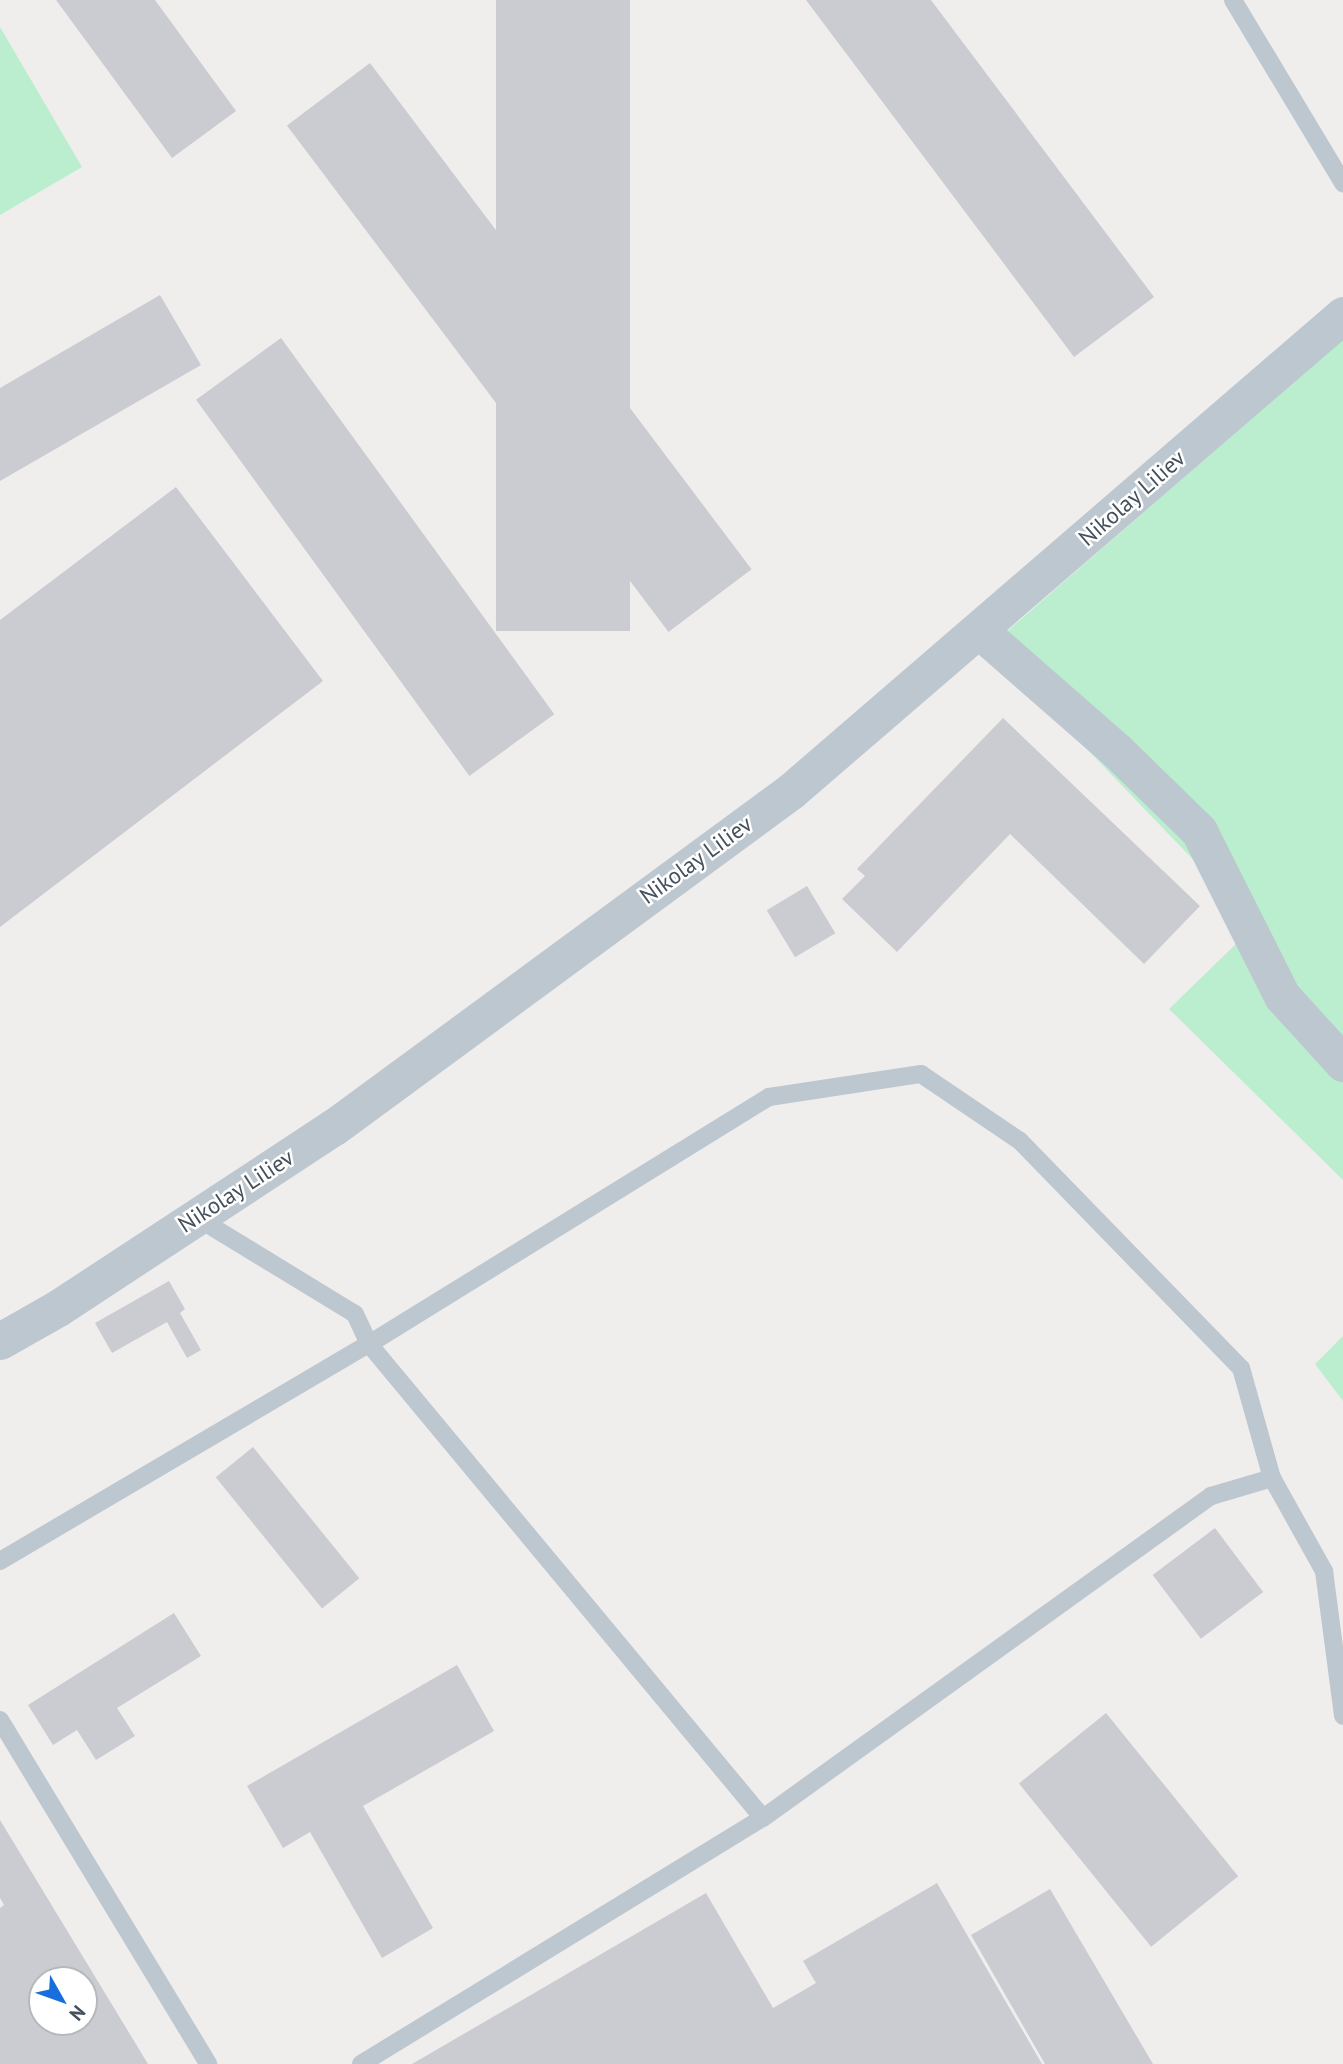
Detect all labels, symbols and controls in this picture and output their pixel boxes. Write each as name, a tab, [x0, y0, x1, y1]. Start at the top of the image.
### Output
street label: Nikolay Liliev	[1073, 444, 1191, 552]
street label: Nikolay Liliev	[634, 810, 758, 910]
street label: Nikolay Liliev	[173, 1143, 299, 1239]
north arrow	[28, 1966, 98, 2036]
text: N	[64, 2001, 91, 2026]

